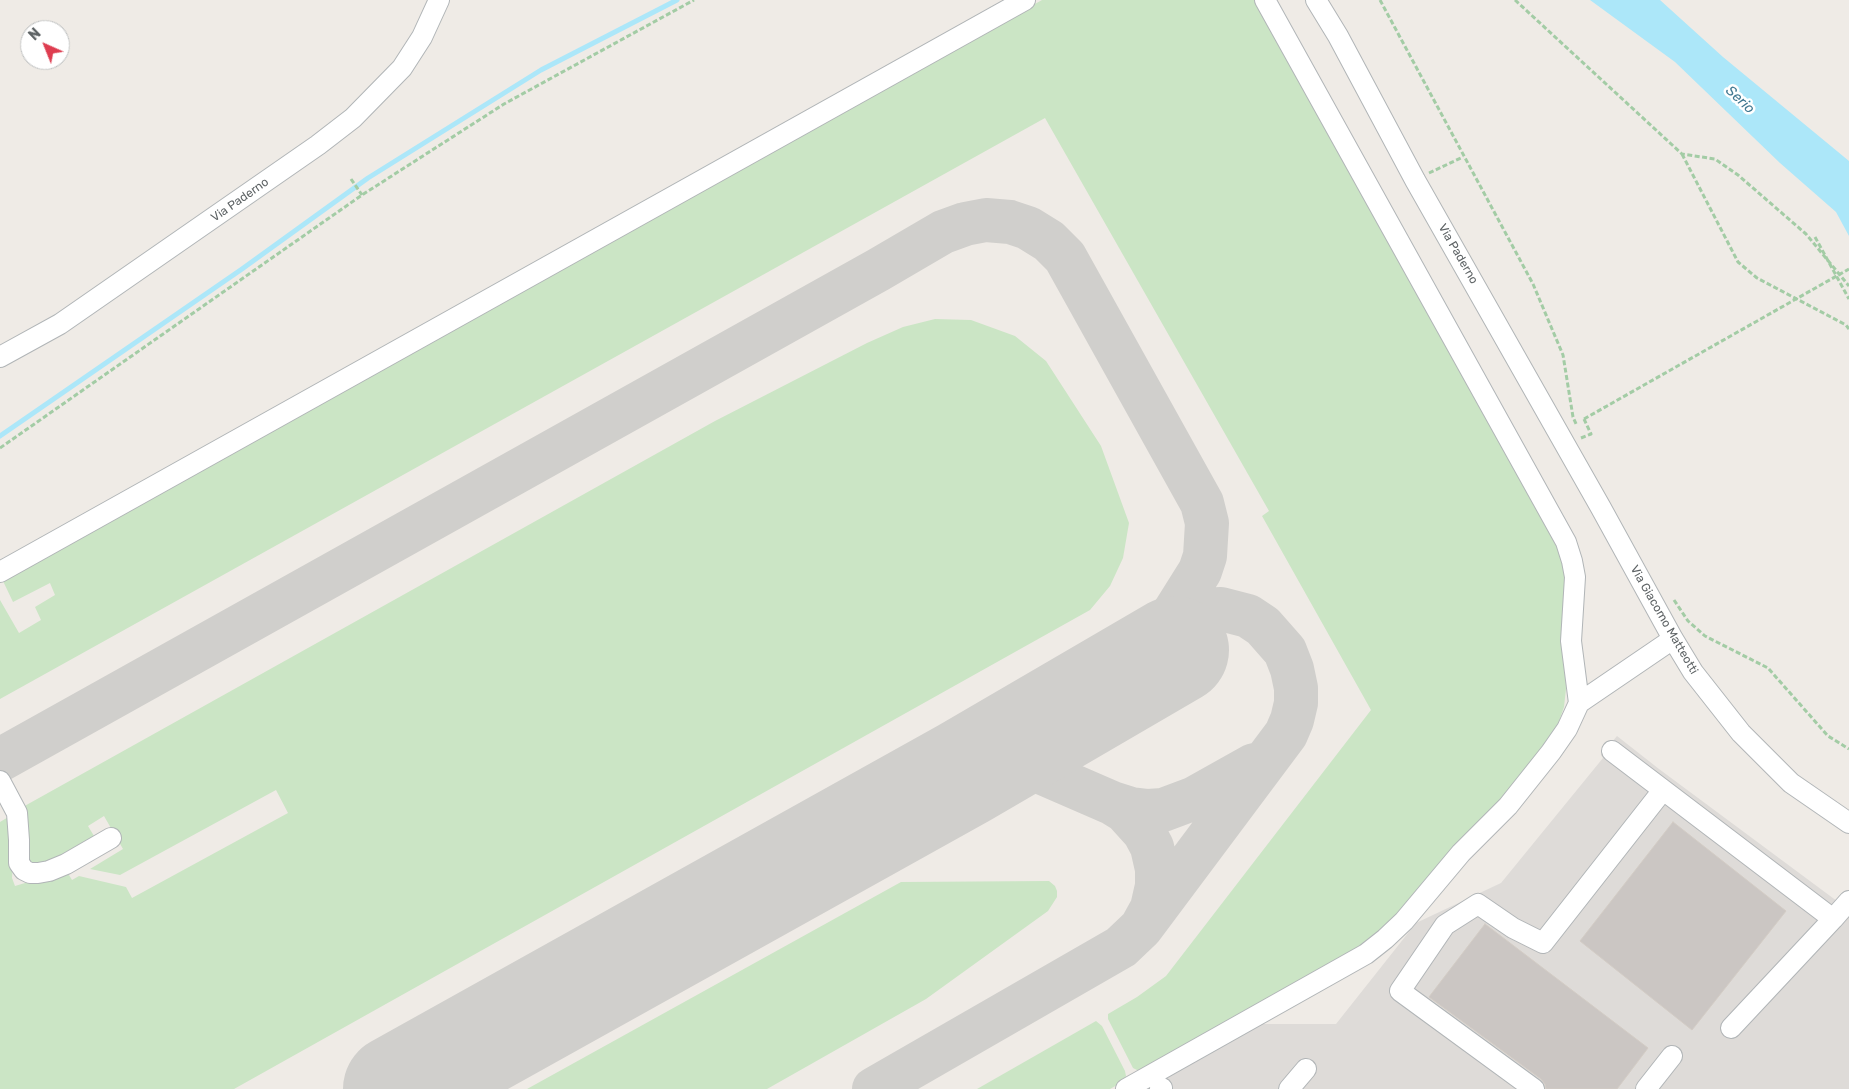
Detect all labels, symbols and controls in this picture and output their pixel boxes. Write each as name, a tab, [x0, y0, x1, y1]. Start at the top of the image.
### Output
north arrow	[20, 20, 70, 70]
text: N	[25, 25, 44, 44]
water label: Serio	[1722, 83, 1758, 117]
street label: Via Paderno	[208, 175, 272, 225]
street label: Via Paderno	[1435, 221, 1481, 287]
street label: Via Giacomo Matteotti	[1627, 563, 1701, 677]

